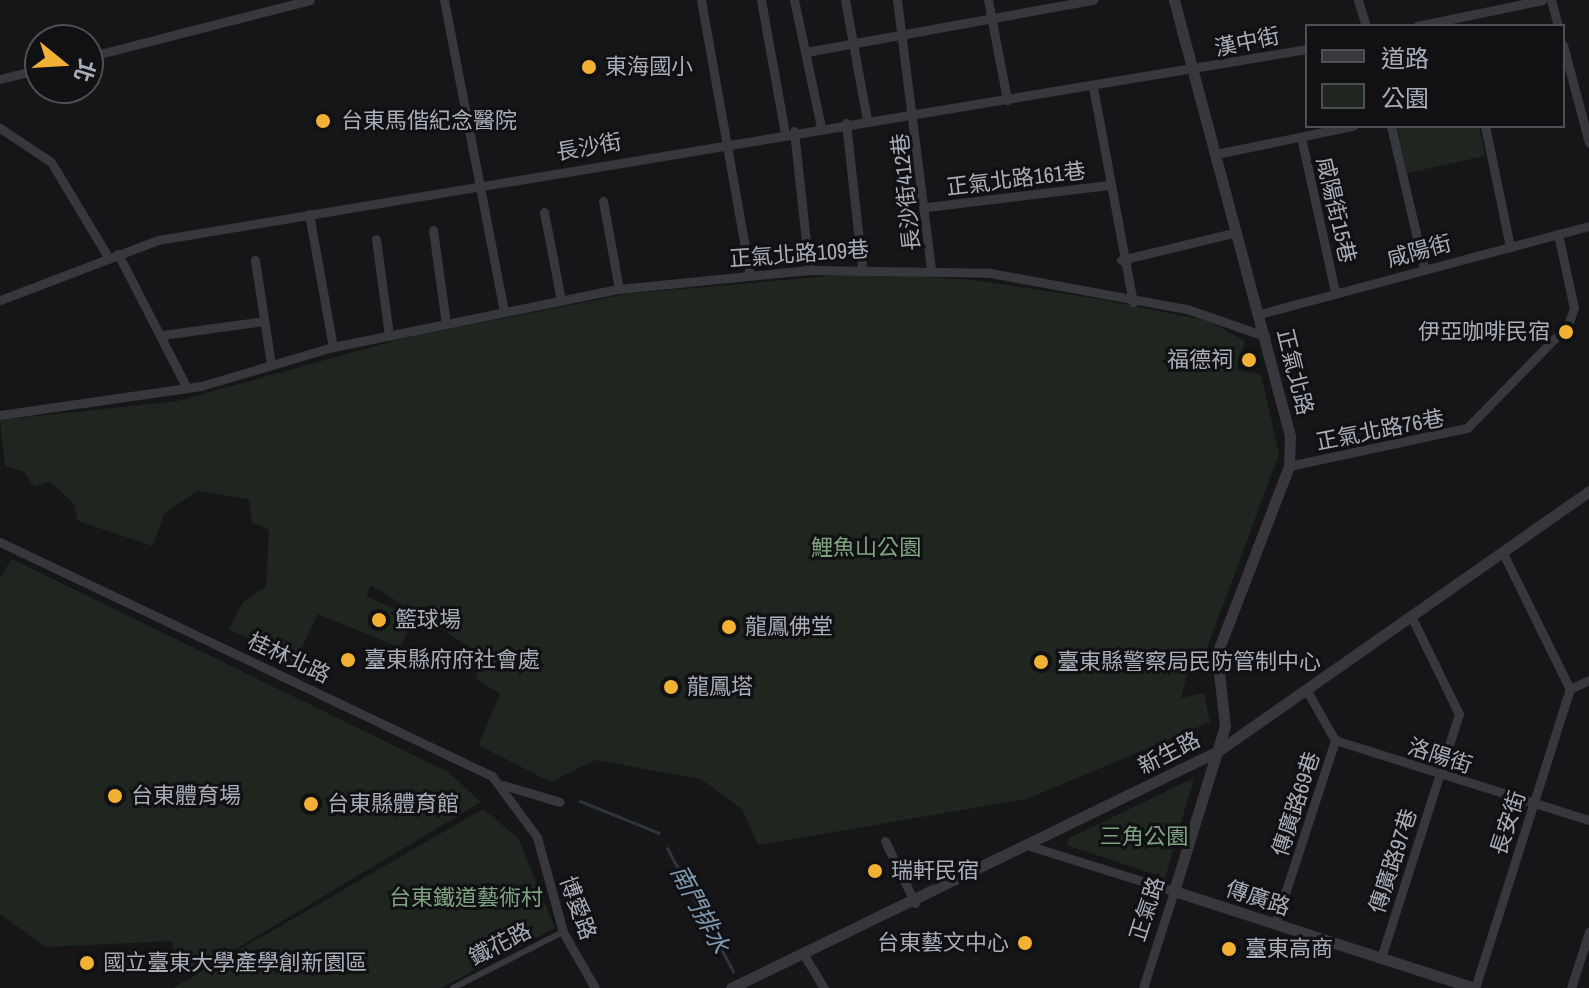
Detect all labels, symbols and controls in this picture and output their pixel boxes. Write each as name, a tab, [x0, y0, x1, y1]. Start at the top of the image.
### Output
street label: 漢中街	[1212, 22, 1282, 62]
north arrow	[24, 24, 104, 104]
legend	[1305, 24, 1565, 128]
text: 道路	[1381, 42, 1429, 74]
place label: 東海國小	[605, 54, 693, 80]
text: 北	[67, 56, 103, 86]
marker: 東海國小	[580, 58, 598, 76]
text: 公園	[1381, 82, 1429, 114]
place label: 台東馬偕紀念醫院	[341, 108, 517, 134]
marker: 台東馬偕紀念醫院	[312, 110, 334, 132]
street label: 長沙街	[554, 128, 624, 166]
street label: 長沙街412巷	[887, 132, 925, 252]
street label: 咸陽街15巷	[1311, 154, 1361, 266]
street label: 正氣北路161巷	[945, 157, 1087, 201]
street label: 咸陽街	[1384, 230, 1454, 272]
street label: 正氣北路109巷	[728, 236, 870, 272]
place label: 伊亞咖啡民宿	[1418, 319, 1550, 345]
marker: 伊亞咖啡民宿	[1557, 323, 1575, 341]
street label: 正氣北路	[1272, 326, 1318, 418]
place label: 福德祠	[1167, 347, 1233, 373]
marker: 福德祠	[1240, 351, 1258, 369]
street label: 正氣北路76巷	[1314, 405, 1446, 455]
park label: 鯉魚山公園	[811, 535, 921, 561]
place label: 籃球場	[395, 607, 461, 633]
marker: 籃球場	[370, 611, 388, 629]
place label: 龍鳳佛堂	[745, 614, 833, 640]
marker: 龍鳳佛堂	[720, 618, 738, 636]
street label: 桂林北路	[244, 627, 334, 689]
place label: 臺東縣府府社會處	[364, 647, 540, 673]
place label: 臺東縣警察局民防管制中心	[1057, 649, 1321, 675]
marker: 臺東縣府府社會處	[339, 651, 357, 669]
marker: 臺東縣警察局民防管制中心	[1032, 653, 1050, 671]
place label: 龍鳳塔	[687, 674, 753, 700]
marker: 龍鳳塔	[662, 678, 680, 696]
street label: 新生路	[1134, 726, 1204, 780]
street label: 洛陽街	[1405, 733, 1475, 779]
street label: 傳廣路69巷	[1267, 749, 1325, 859]
place label: 台東體育場	[131, 783, 241, 809]
marker: 台東體育場	[106, 787, 124, 805]
street label: 長安街	[1485, 788, 1531, 858]
place label: 台東縣體育館	[327, 791, 459, 817]
marker: 台東縣體育館	[302, 795, 320, 813]
street label: 傳廣路97巷	[1364, 806, 1422, 916]
park label: 三角公園	[1100, 824, 1188, 850]
place label: 瑞軒民宿	[891, 858, 979, 884]
water label: 南門排水	[665, 860, 735, 958]
marker: 瑞軒民宿	[866, 862, 884, 880]
street label: 博愛路	[554, 872, 602, 944]
street label: 正氣路	[1124, 874, 1170, 944]
street label: 傳廣路	[1223, 875, 1293, 921]
park label: 台東鐵道藝術村	[389, 885, 543, 911]
street label: 鐵花路	[465, 917, 535, 971]
place label: 台東藝文中心	[877, 930, 1009, 956]
marker: 台東藝文中心	[1016, 934, 1034, 952]
place label: 臺東高商	[1245, 936, 1333, 962]
marker: 臺東高商	[1220, 940, 1238, 958]
place label: 國立臺東大學產學創新園區	[103, 950, 367, 976]
marker: 國立臺東大學產學創新園區	[78, 954, 96, 972]

